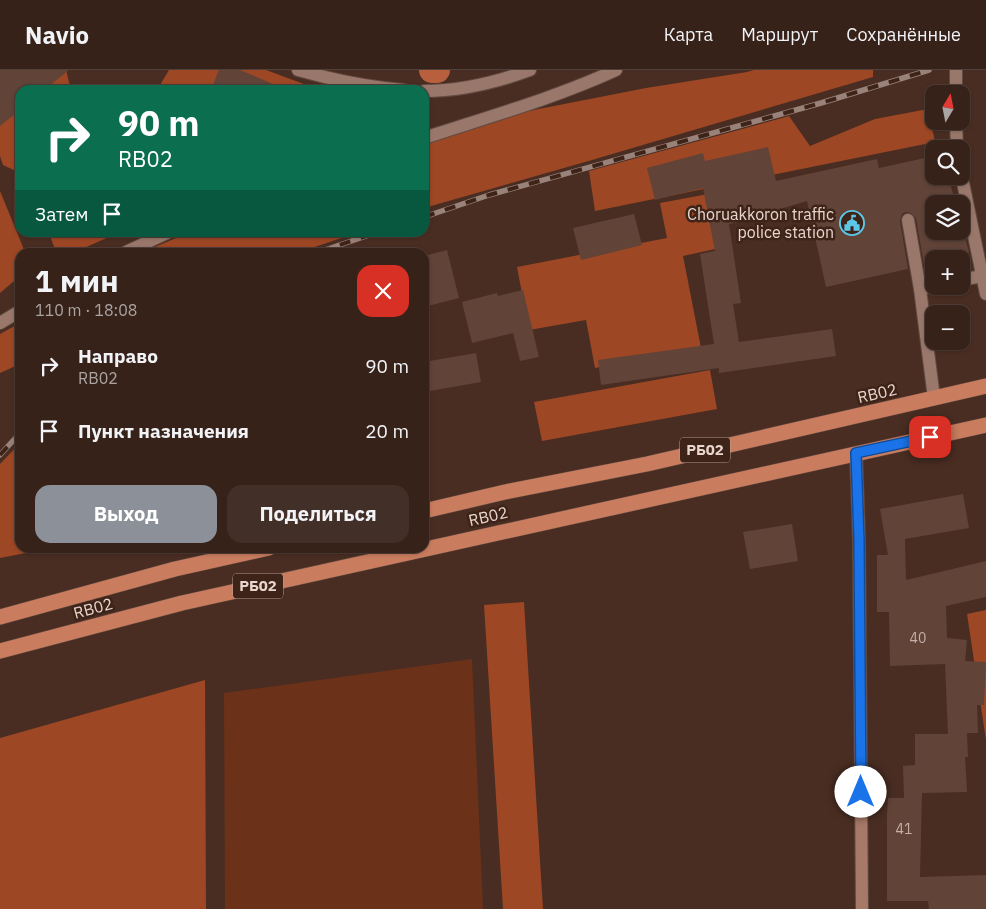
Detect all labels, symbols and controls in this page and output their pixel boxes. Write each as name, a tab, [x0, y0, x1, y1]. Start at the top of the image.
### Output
text: Navio	[25, 19, 89, 51]
text: Карта	[664, 23, 713, 46]
text: Маршрут	[741, 23, 818, 46]
text: Сохранённые	[846, 23, 961, 46]
north arrow	[925, 85, 970, 130]
map controls	[925, 85, 970, 350]
text: 90 m	[118, 100, 200, 146]
icon: right	[35, 105, 100, 170]
button: search	[925, 140, 970, 185]
text: RB02	[118, 144, 173, 173]
button: layers	[925, 195, 970, 240]
icon: arrive	[98, 200, 126, 228]
text: Затем	[35, 202, 88, 226]
place label: Choruakkoron traffic police station	[687, 204, 834, 242]
public building icon: Choruakkoron traffic police station	[839, 210, 865, 236]
button: +	[925, 250, 970, 295]
text: 1 мин	[35, 261, 119, 300]
button: close	[357, 265, 409, 317]
text: 110 m · 18:08	[35, 300, 137, 320]
button: −	[925, 305, 970, 350]
text: Направо	[78, 344, 158, 368]
icon: right	[35, 352, 63, 380]
text: 90 m	[365, 354, 409, 378]
text: RB02	[78, 368, 118, 388]
street label: RB02	[855, 379, 899, 407]
pin	[909, 416, 951, 458]
icon: arrive	[35, 417, 63, 445]
text: Пункт назначения	[78, 419, 249, 443]
text: 20 m	[365, 419, 409, 443]
icon: arrive	[916, 423, 944, 451]
road number: РБ02	[680, 438, 730, 462]
button: Выход	[35, 485, 217, 543]
button: Поделиться	[227, 485, 409, 543]
street label: RB02	[466, 502, 510, 530]
road number: РБ02	[233, 574, 283, 598]
street label: RB02	[71, 593, 115, 623]
house number: 40	[910, 629, 926, 647]
position arrow	[834, 765, 886, 817]
house number: 41	[896, 820, 912, 838]

